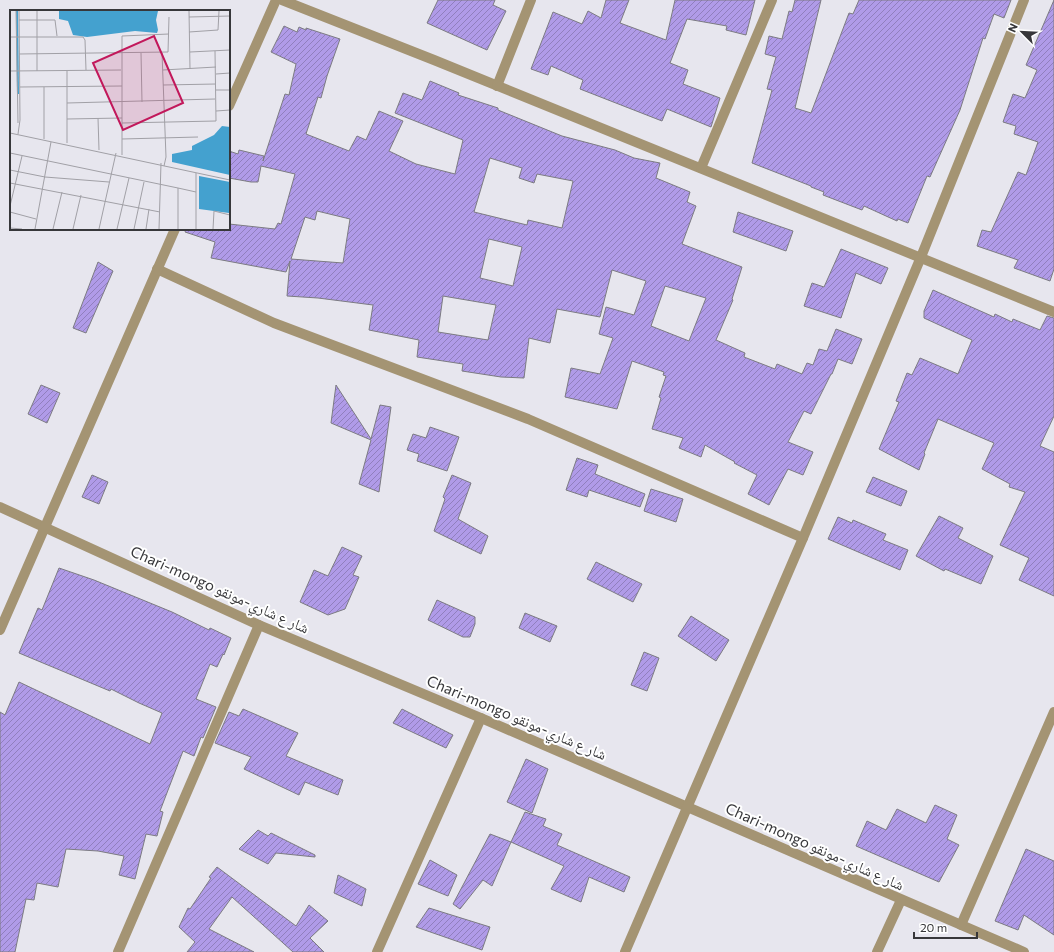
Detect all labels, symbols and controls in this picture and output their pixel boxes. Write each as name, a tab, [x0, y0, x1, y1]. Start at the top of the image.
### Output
inset map	[10, 10, 230, 230]
north arrow	[1002, 12, 1042, 52]
text: N	[1005, 21, 1020, 34]
street label: Chari-mongo شار ع شاري-مونقو	[126, 541, 312, 640]
street label: Chari-mongo شار ع شاري-مونقو	[423, 671, 610, 767]
street label: Chari-mongo شار ع شاري-مونقو	[721, 798, 907, 897]
scale bar	[914, 914, 977, 940]
text: 20 m	[920, 920, 947, 934]

